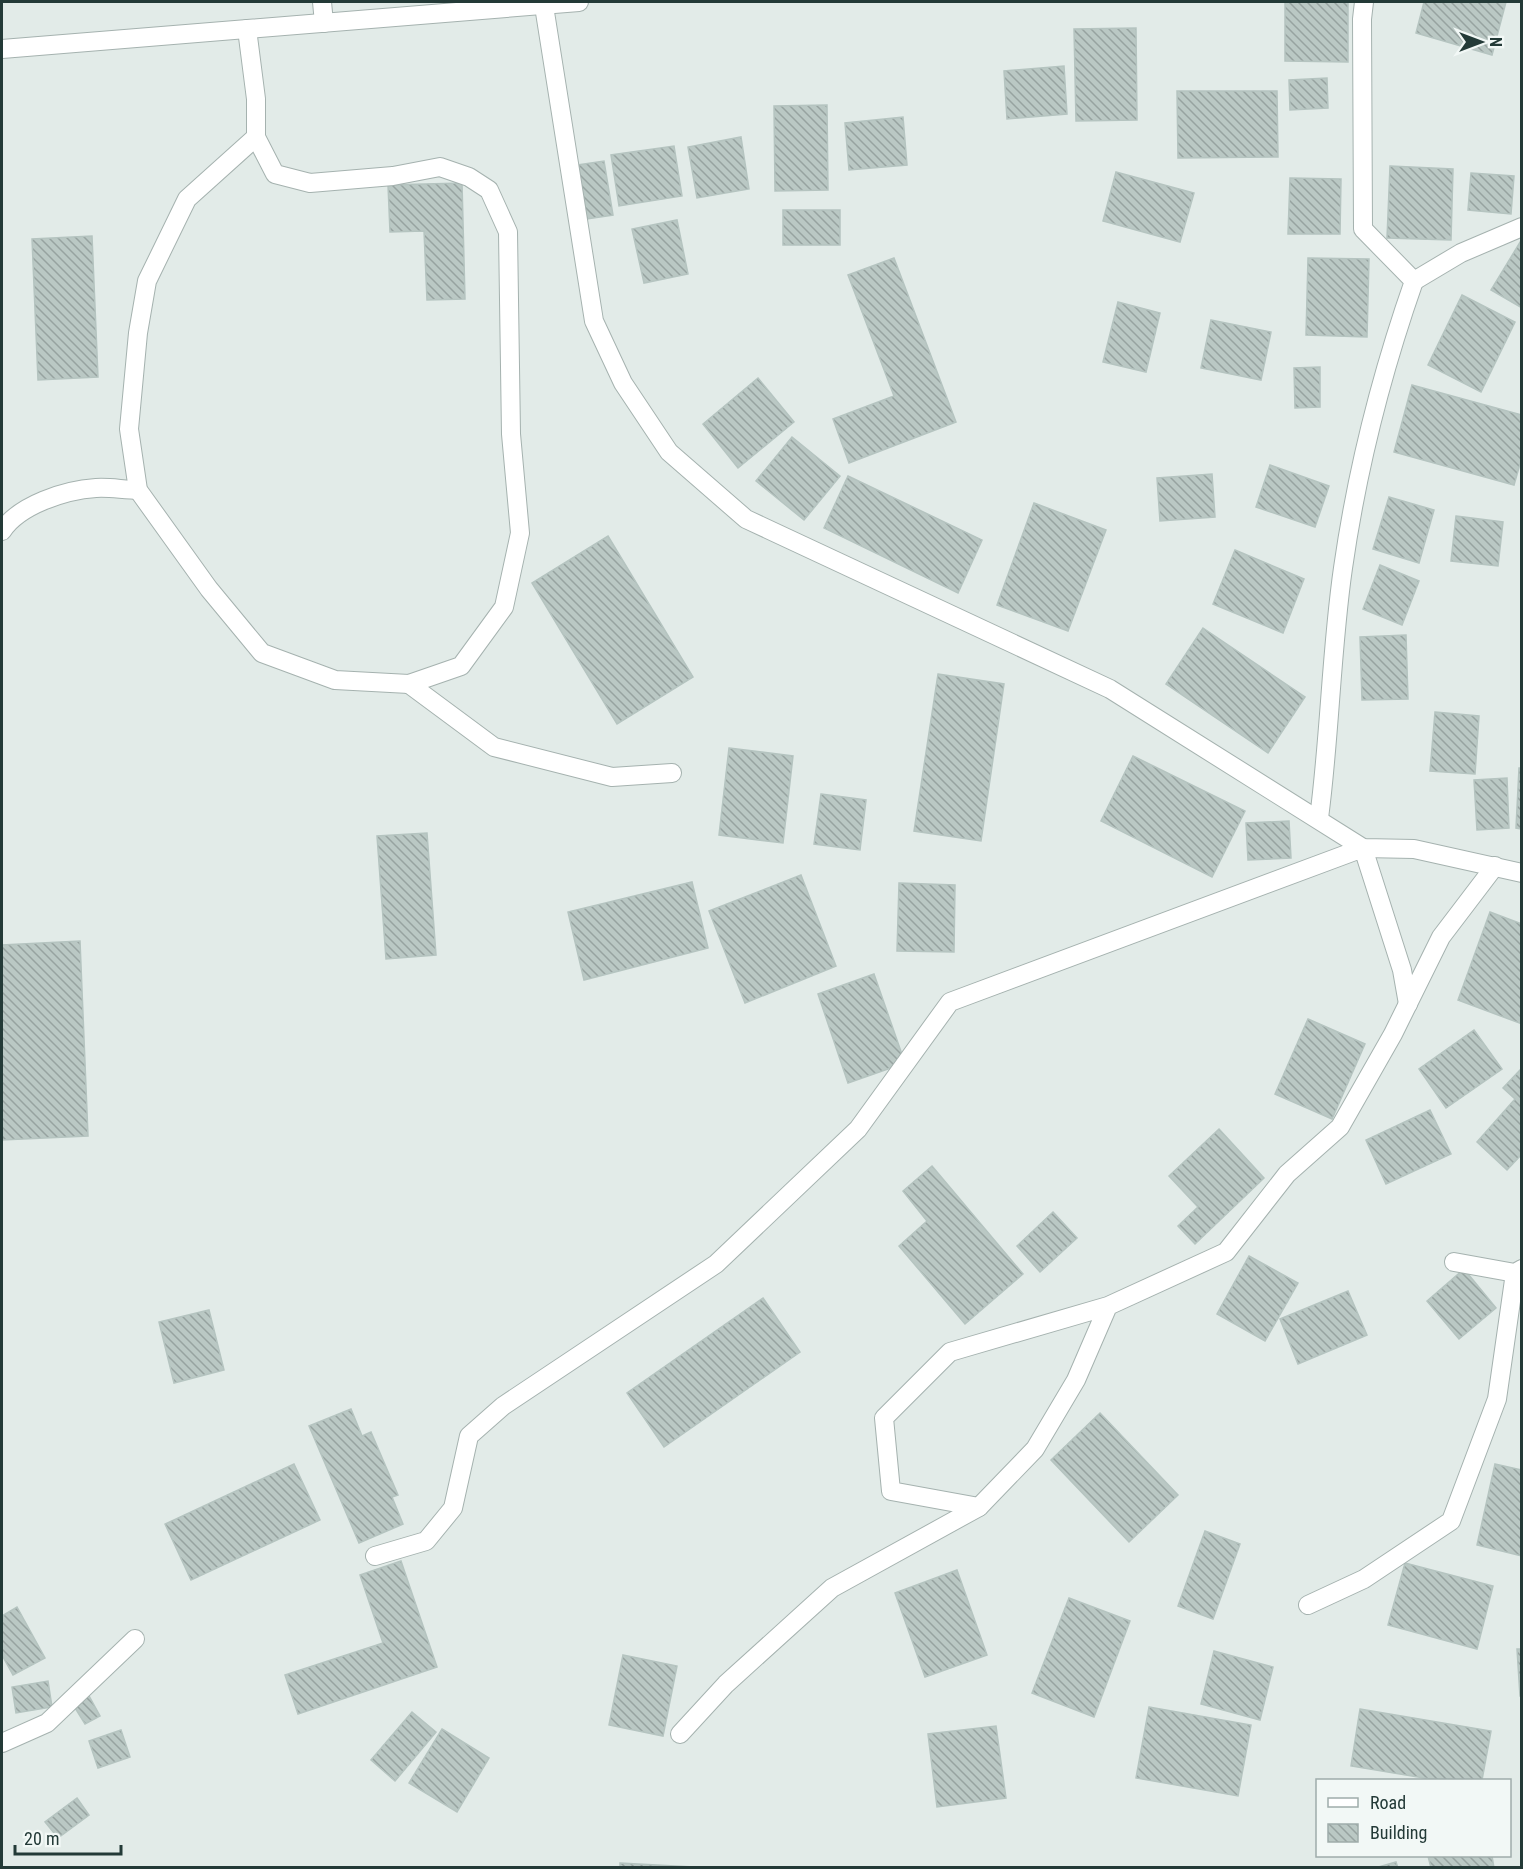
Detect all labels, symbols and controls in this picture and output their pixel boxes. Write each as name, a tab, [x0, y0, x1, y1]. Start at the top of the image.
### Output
north arrow	[1451, 12, 1511, 72]
text: N	[1486, 37, 1505, 47]
legend	[1316, 1779, 1511, 1857]
text: Road	[1370, 1792, 1406, 1813]
scale bar	[15, 1818, 122, 1856]
text: Building	[1370, 1822, 1427, 1843]
text: 20 m	[24, 1828, 59, 1849]

